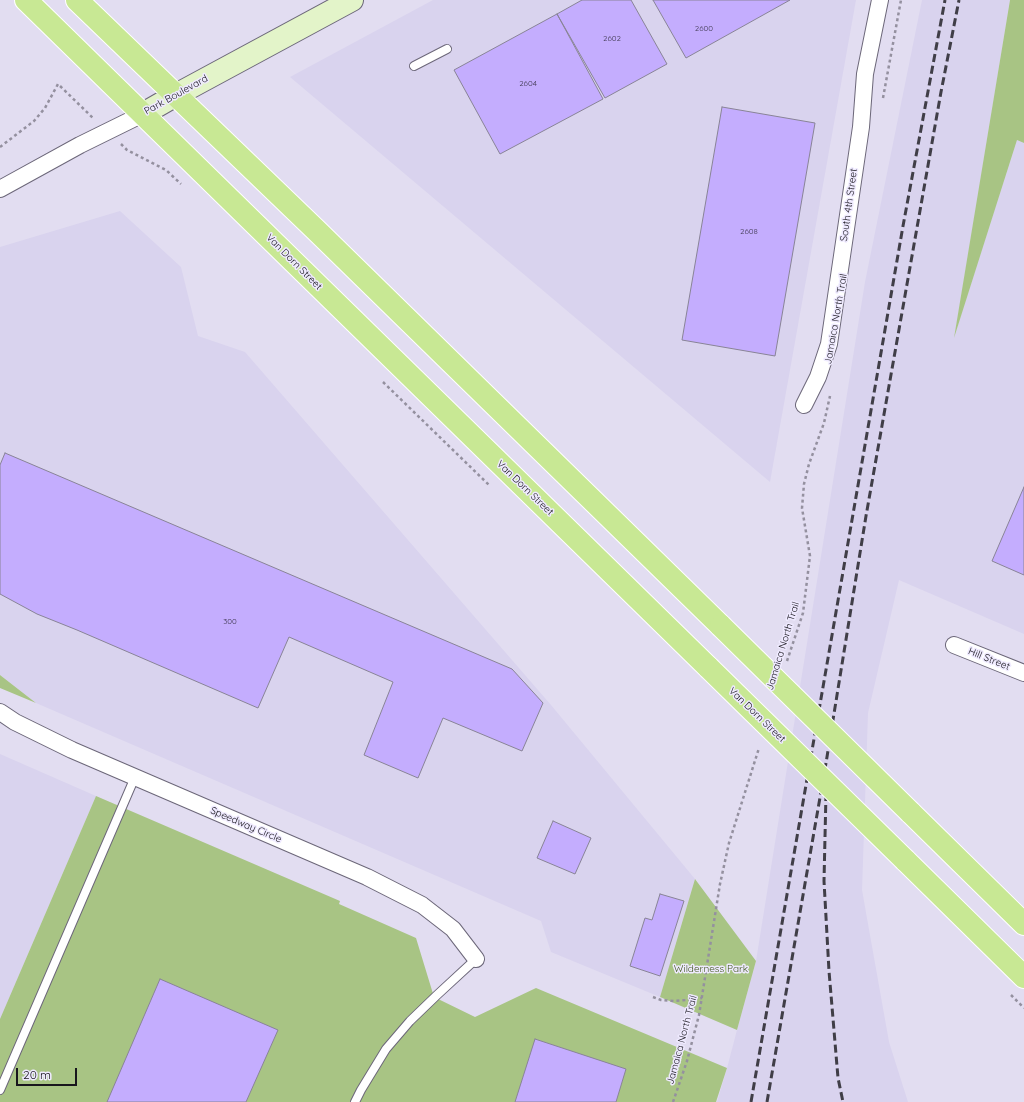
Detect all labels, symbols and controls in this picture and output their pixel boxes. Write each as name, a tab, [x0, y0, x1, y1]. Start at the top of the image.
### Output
house number: 2600	[695, 24, 713, 34]
house number: 2602	[603, 34, 621, 44]
street label: Park Boulevard	[142, 73, 210, 117]
house number: 2604	[519, 79, 537, 89]
street label: South 4th Street	[838, 168, 860, 242]
house number: 2608	[740, 227, 758, 237]
street label: Van Dorn Street	[264, 232, 324, 292]
street label: Jamaica North Trail	[822, 273, 850, 365]
street label: Van Dorn Street	[494, 458, 556, 518]
street label: Jamaica North Trail	[764, 600, 802, 692]
house number: 300	[223, 617, 237, 627]
street label: Hill Street	[966, 645, 1012, 673]
street label: Van Dorn Street	[726, 685, 788, 745]
street label: Speedway Circle	[208, 805, 284, 845]
park label: Wilderness Park	[674, 963, 748, 975]
street label: Jamaica North Trail	[664, 994, 700, 1086]
scale bar	[18, 1060, 79, 1086]
text: 20 m	[23, 1067, 51, 1082]

